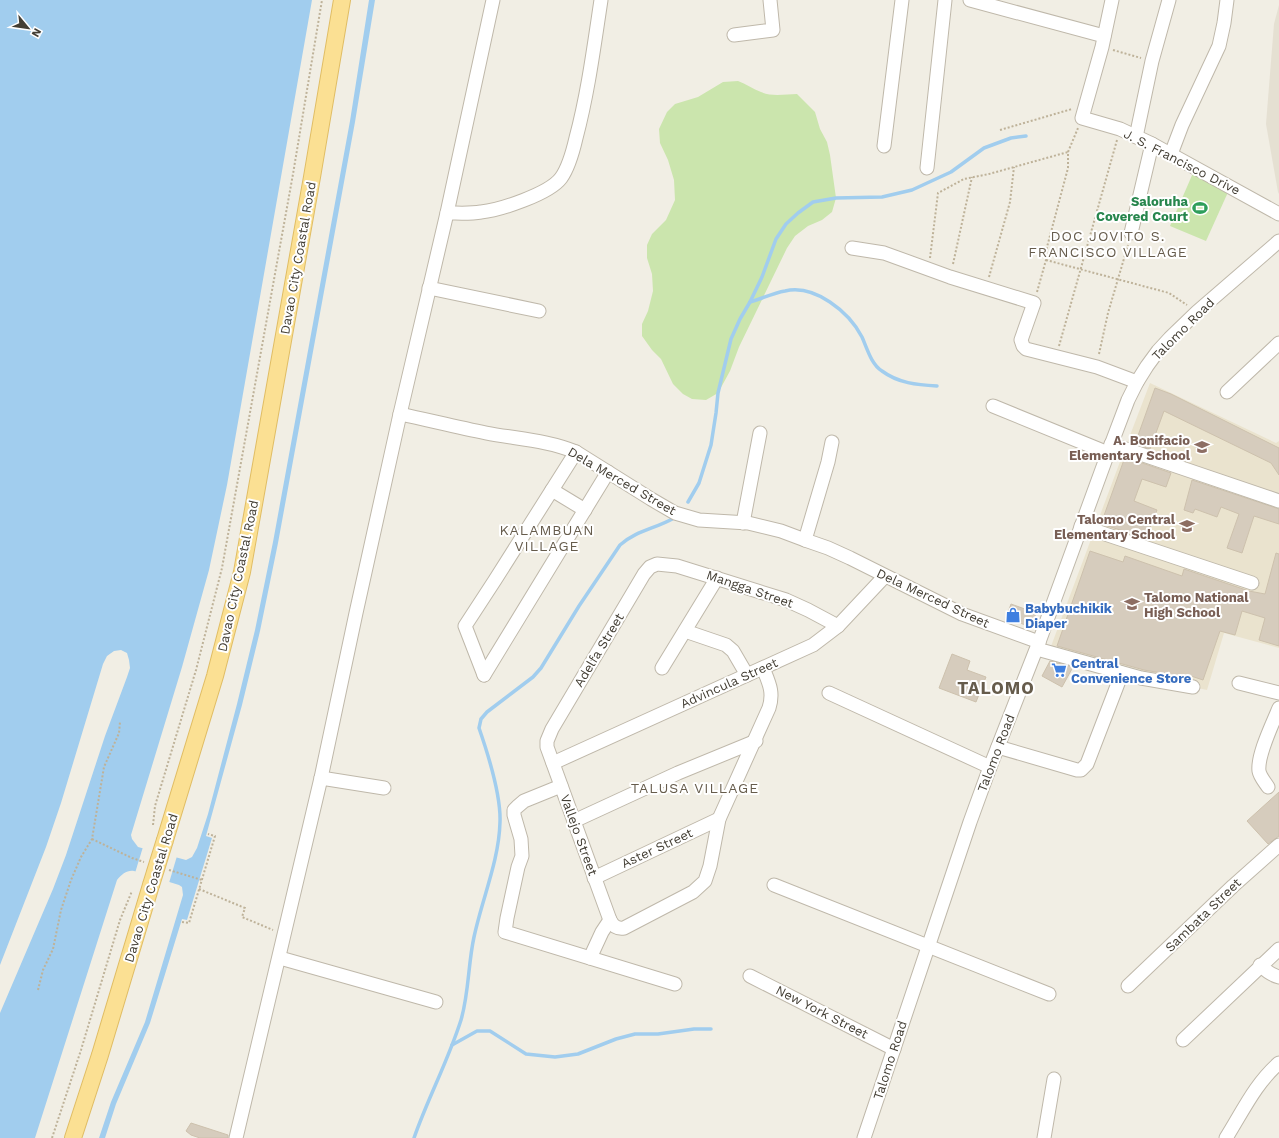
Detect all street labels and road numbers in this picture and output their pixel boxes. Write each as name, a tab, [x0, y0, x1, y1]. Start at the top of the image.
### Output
street label: J. S. Francisco Drive	[1121, 126, 1243, 198]
street label: Davao City Coastal Road	[277, 180, 319, 336]
street label: Talomo Road	[1149, 295, 1217, 363]
street label: Dela Merced Street	[565, 444, 679, 518]
street label: Davao City Coastal Road	[215, 499, 261, 653]
street label: Dela Merced Street	[874, 565, 992, 631]
street label: Mangga Street	[705, 567, 796, 611]
street label: Adelfa Street	[571, 610, 627, 690]
street label: Advincula Street	[678, 655, 780, 711]
street label: Talomo Road	[974, 712, 1018, 794]
street label: Vallejo Street	[557, 792, 601, 878]
street label: Davao City Coastal Road	[121, 812, 181, 964]
street label: Aster Street	[619, 825, 696, 871]
street label: Sambata Street	[1162, 875, 1244, 955]
street label: New York Street	[773, 982, 871, 1042]
street label: Talomo Road	[870, 1019, 910, 1101]

